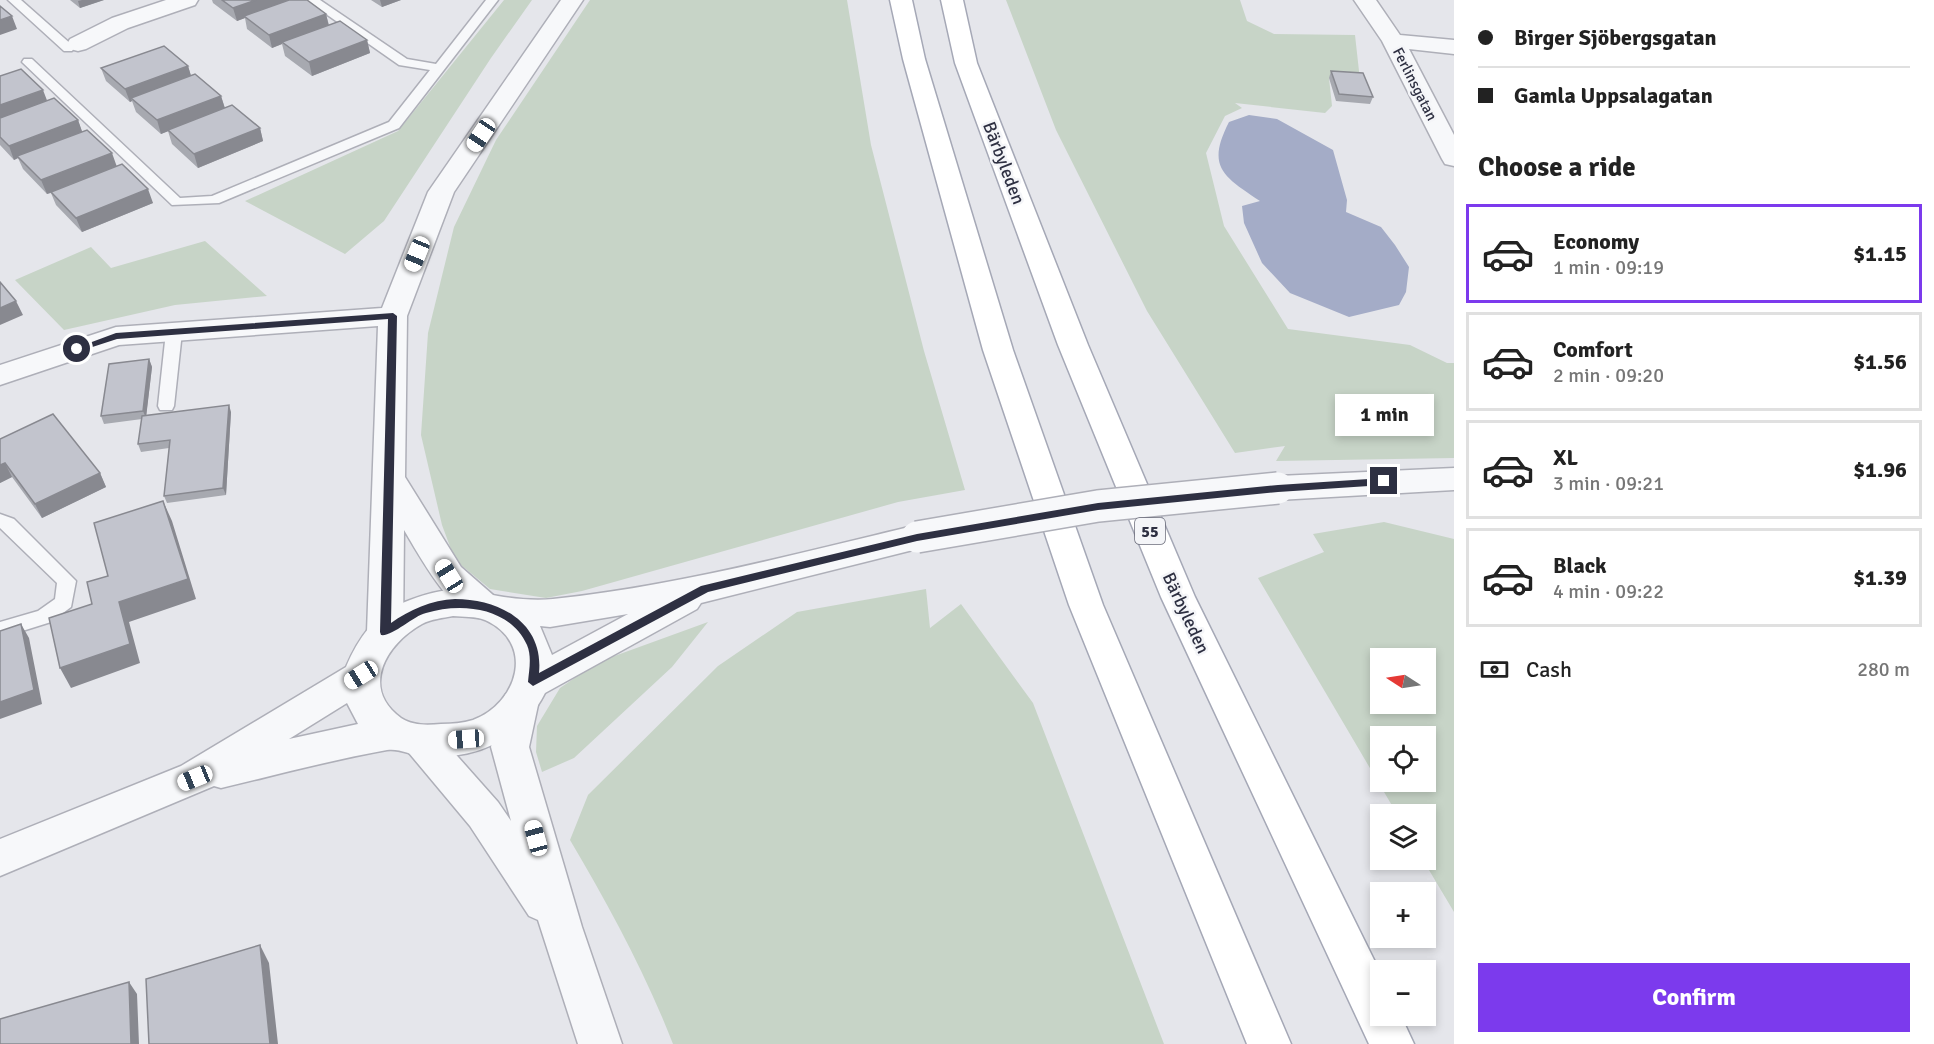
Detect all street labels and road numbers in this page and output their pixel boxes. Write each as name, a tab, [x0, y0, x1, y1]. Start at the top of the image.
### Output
street label: Ferlinsgatan	[1389, 44, 1441, 124]
street label: Bärbyleden	[978, 118, 1030, 208]
road number: 55	[1135, 518, 1165, 544]
street label: Bärbyleden	[1158, 569, 1214, 657]

